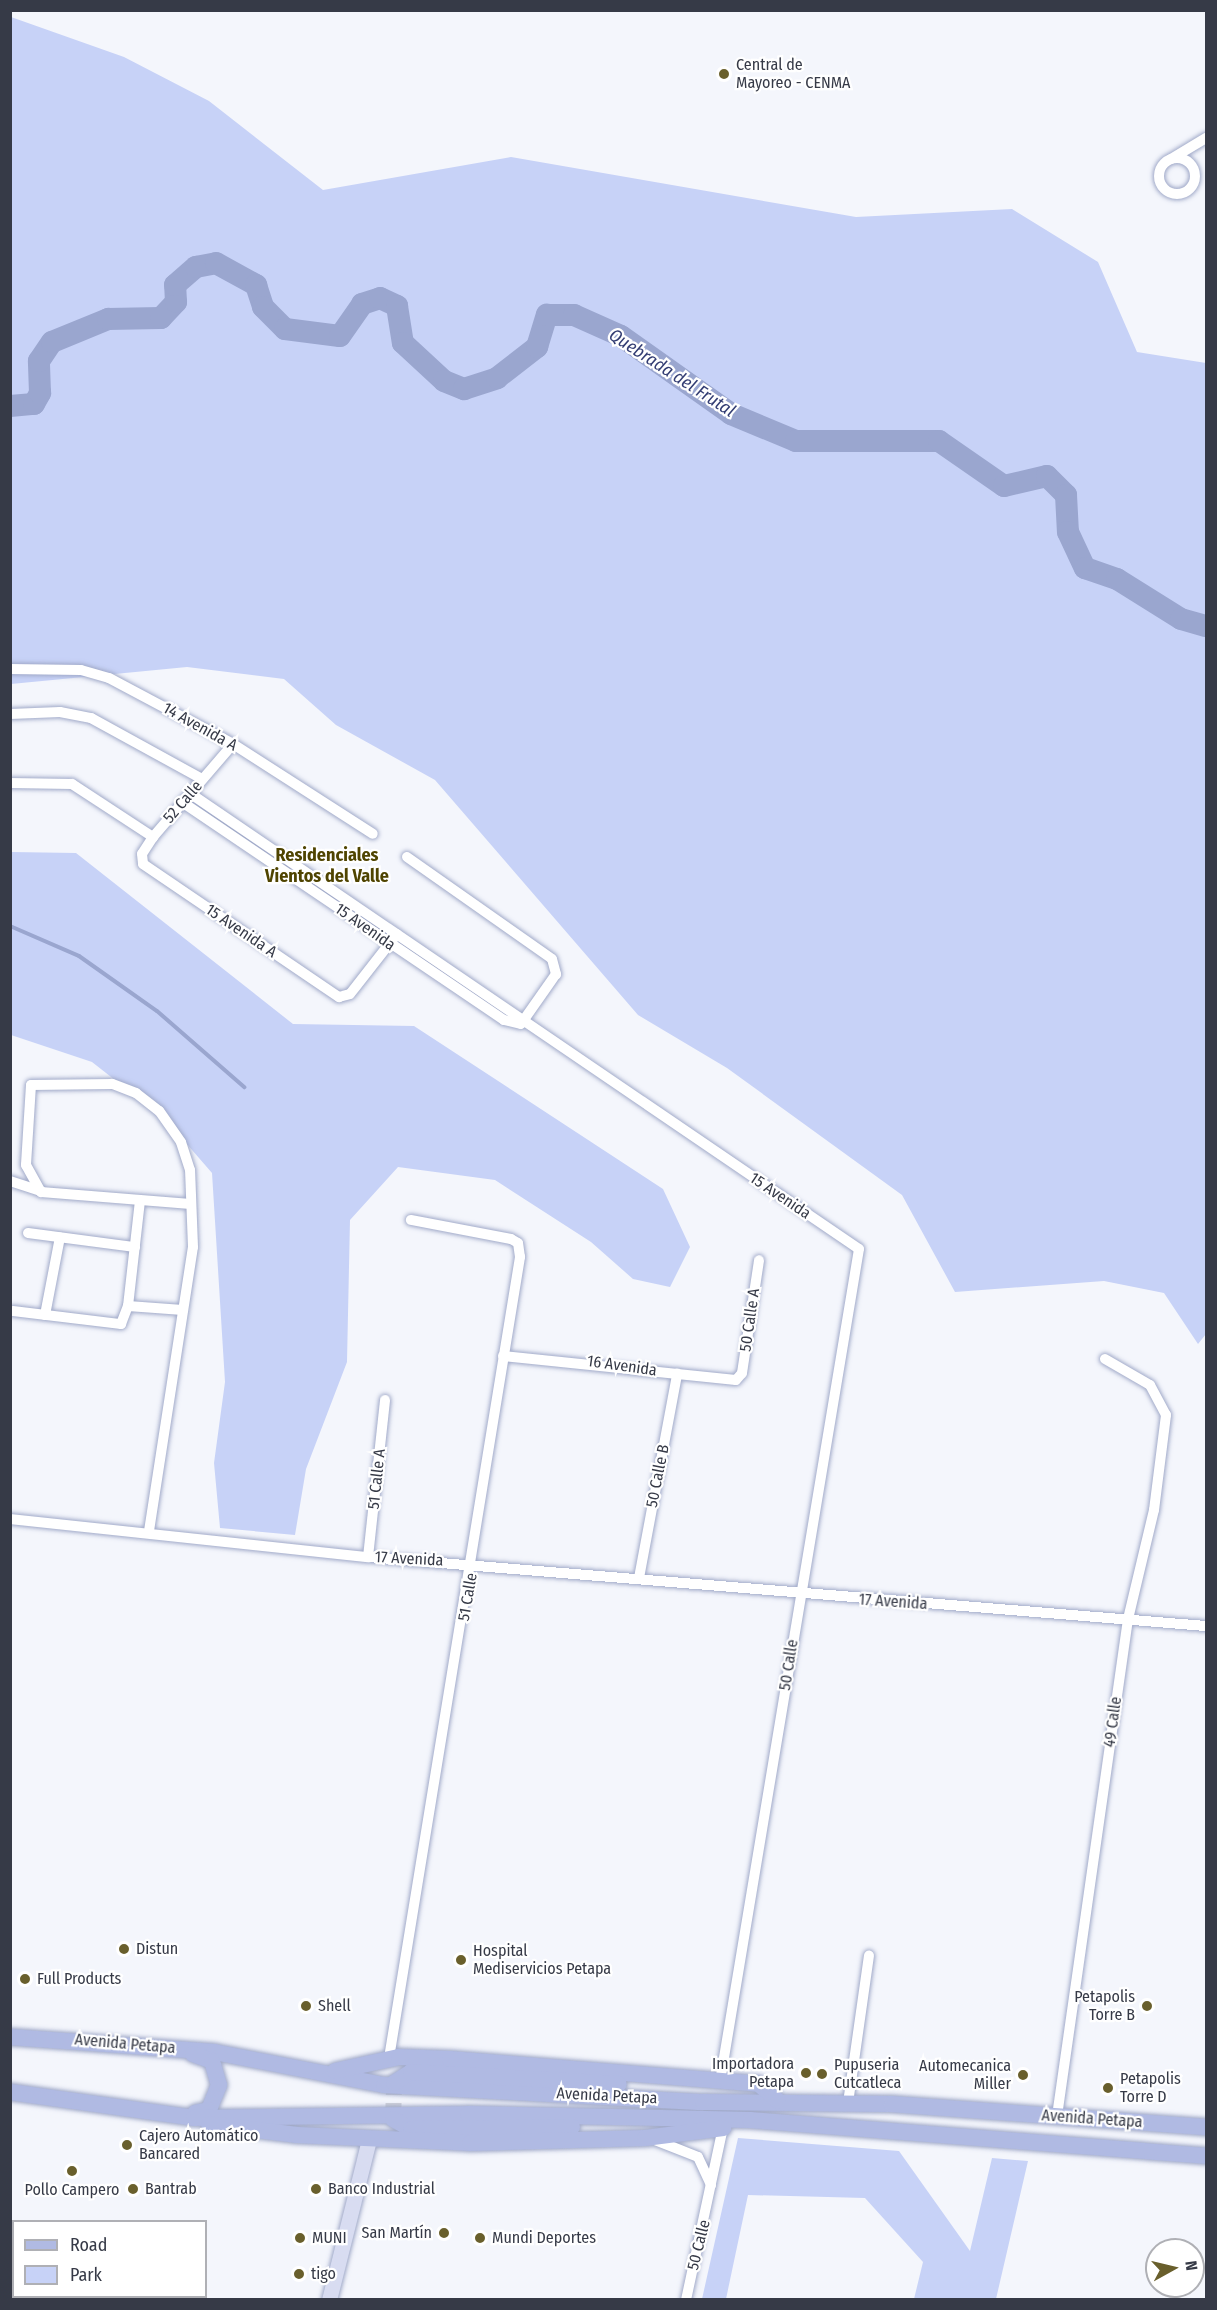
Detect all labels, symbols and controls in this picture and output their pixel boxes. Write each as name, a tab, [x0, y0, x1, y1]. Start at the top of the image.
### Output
place label: Central de Mayoreo - CENMA	[736, 55, 850, 93]
marker: Central de Mayoreo - CENMA	[717, 67, 731, 81]
water label: Quebrada del Frutal	[605, 324, 739, 422]
street label: 14 Avenida A	[159, 699, 241, 755]
street label: 52 Calle	[159, 777, 207, 827]
district label: Residenciales Vientos del Valle	[265, 845, 389, 888]
street label: 15 Avenida	[331, 899, 399, 955]
street label: 15 Avenida A	[202, 900, 280, 962]
street label: 15 Avenida	[746, 1169, 814, 1223]
street label: 50 Calle A	[736, 1287, 764, 1353]
street label: 16 Avenida	[586, 1352, 658, 1380]
street label: 50 Calle B	[642, 1443, 674, 1509]
street label: 51 Calle A	[364, 1448, 390, 1510]
street label: 17 Avenida	[374, 1548, 444, 1570]
street label: 51 Calle	[454, 1571, 482, 1623]
street label: 17 Avenida	[858, 1590, 928, 1614]
street label: 50 Calle	[776, 1638, 802, 1692]
street label: 49 Calle	[1100, 1695, 1126, 1749]
place label: Distun	[136, 1939, 178, 1959]
place label: Hospital Mediservicios Petapa	[473, 1941, 611, 1979]
marker: Distun	[117, 1942, 131, 1956]
marker: Hospital Mediservicios Petapa	[454, 1953, 468, 1967]
place label: Full Products	[37, 1969, 121, 1989]
marker: Full Products	[18, 1972, 32, 1986]
place label: Petapolis Torre B	[1074, 1987, 1135, 2025]
place label: Shell	[318, 1996, 351, 2016]
marker: Shell	[299, 1999, 313, 2013]
marker: Petapolis Torre B	[1140, 1999, 1154, 2013]
street label: Avenida Petapa	[74, 2030, 176, 2058]
place label: Importadora Petapa	[712, 2054, 794, 2092]
place label: Pupuseria Cutcatleca	[834, 2055, 901, 2093]
place label: Automecanica Miller	[919, 2056, 1011, 2094]
marker: Importadora Petapa	[799, 2066, 813, 2080]
marker: Pupuseria Cutcatleca	[815, 2067, 829, 2081]
marker: Automecanica Miller	[1016, 2068, 1030, 2082]
place label: Petapolis Torre D	[1120, 2069, 1181, 2107]
marker: Petapolis Torre D	[1101, 2081, 1115, 2095]
street label: Avenida Petapa	[556, 2084, 658, 2108]
street label: Avenida Petapa	[1041, 2106, 1143, 2132]
place label: Cajero Automático Bancared	[139, 2126, 258, 2164]
marker: Cajero Automático Bancared	[120, 2138, 134, 2152]
marker: Pollo Campero	[65, 2164, 79, 2178]
place label: Bantrab	[145, 2179, 197, 2199]
place label: Banco Industrial	[328, 2179, 435, 2199]
place label: Pollo Campero	[25, 2180, 119, 2200]
marker: Bantrab	[126, 2182, 140, 2196]
marker: Banco Industrial	[309, 2182, 323, 2196]
street label: 50 Calle	[683, 2218, 715, 2272]
legend	[12, 2220, 207, 2298]
place label: San Martín	[362, 2223, 432, 2243]
marker: San Martín	[437, 2226, 451, 2240]
place label: MUNI	[312, 2228, 347, 2248]
place label: Mundi Deportes	[492, 2228, 596, 2248]
marker: MUNI	[293, 2231, 307, 2245]
marker: Mundi Deportes	[473, 2231, 487, 2245]
text: Road	[70, 2234, 107, 2256]
north arrow	[1145, 2238, 1205, 2298]
text: N	[1181, 2260, 1201, 2272]
text: Park	[70, 2264, 102, 2286]
place label: tigo	[311, 2264, 336, 2284]
marker: tigo	[292, 2267, 306, 2281]

